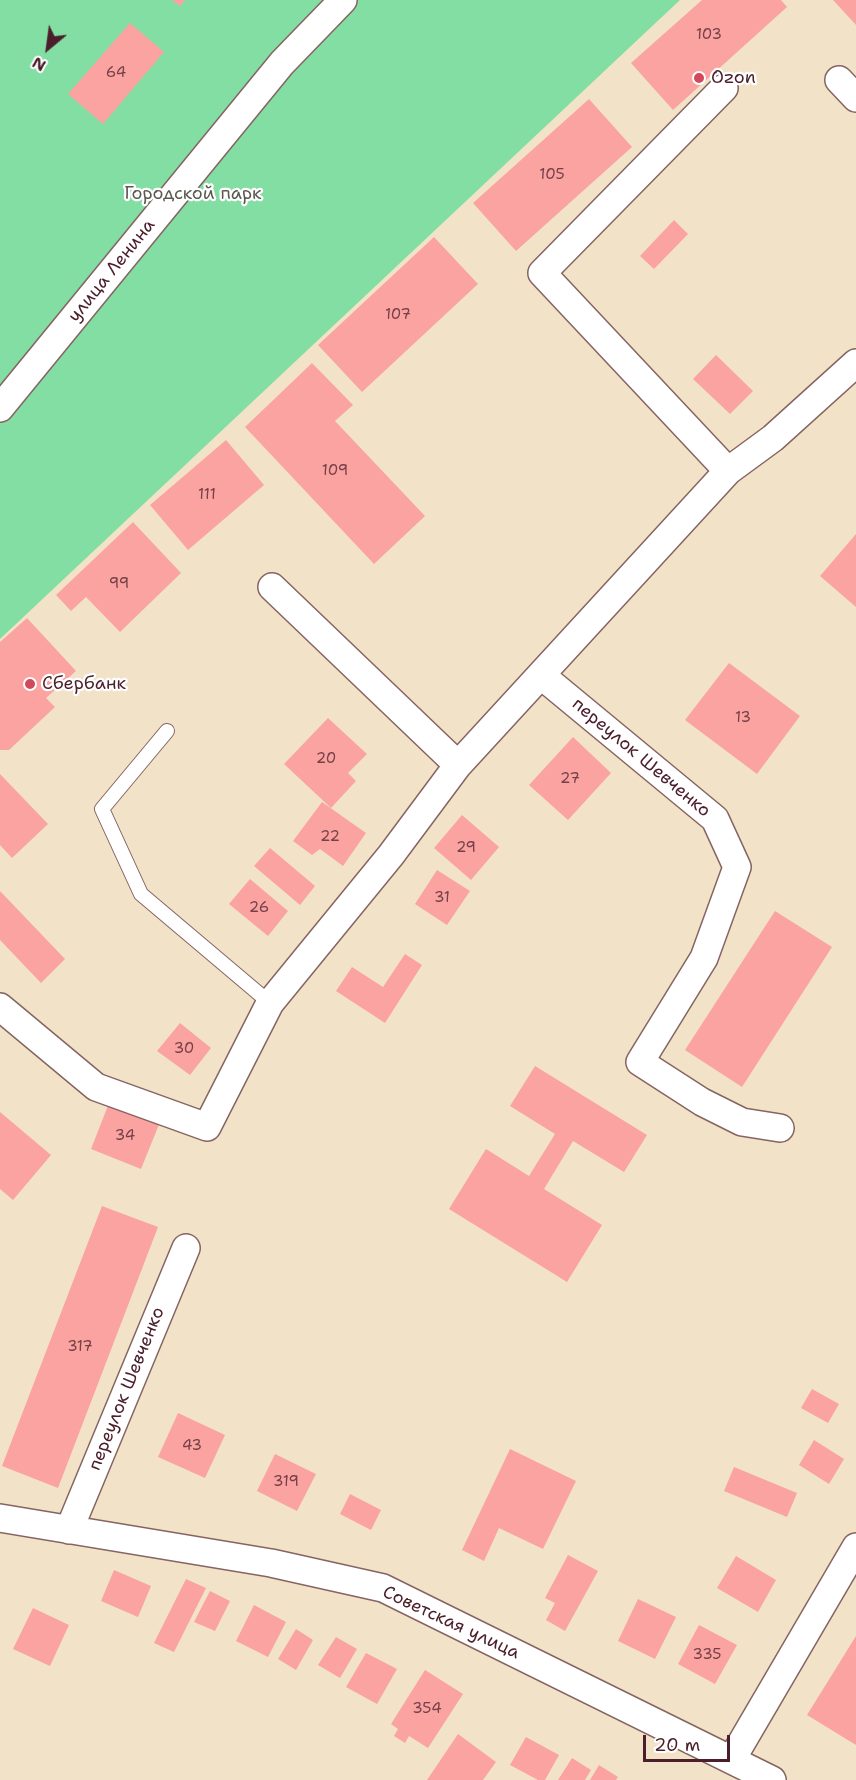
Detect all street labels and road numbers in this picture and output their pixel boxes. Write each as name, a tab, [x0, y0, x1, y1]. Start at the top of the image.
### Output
street label: улица Ленина	[64, 215, 160, 327]
street label: переулок Шевченко	[567, 694, 715, 822]
street label: переулок Шевченко	[84, 1304, 170, 1474]
street label: Советская улица	[379, 1582, 523, 1664]

